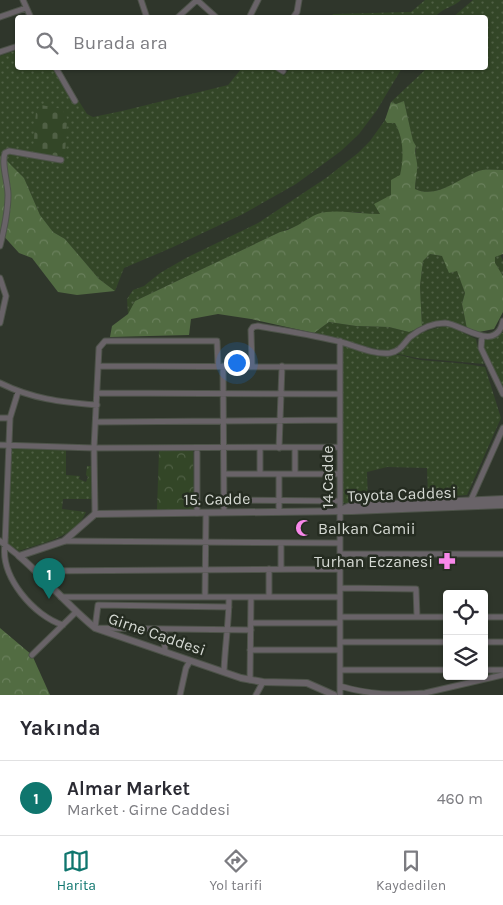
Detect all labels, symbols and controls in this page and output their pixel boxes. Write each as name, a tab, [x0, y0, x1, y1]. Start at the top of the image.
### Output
search box	[15, 15, 488, 70]
icon: search	[33, 29, 61, 57]
text: Burada ara	[73, 32, 168, 54]
your location	[224, 350, 250, 376]
street label: 14.Cadde	[318, 446, 337, 508]
street label: Toyota Caddesi	[347, 483, 457, 505]
street label: 15. Cadde	[183, 489, 251, 509]
mosque icon: Balkan Camii	[294, 518, 314, 538]
place label: Balkan Camii	[318, 519, 416, 538]
pharmacy icon: Turhan Eczanesi	[437, 551, 457, 571]
place label: Turhan Eczanesi	[314, 552, 433, 571]
pin: 1	[33, 558, 65, 599]
map controls	[443, 590, 488, 680]
button: locate	[443, 590, 488, 635]
street label: Girne Caddesi	[106, 608, 208, 660]
button: layers	[443, 635, 488, 680]
text: Yakında	[20, 716, 101, 740]
text: Almar Market	[67, 778, 190, 800]
text: 1	[33, 789, 39, 808]
text: 460 m	[437, 789, 483, 808]
text: Market · Girne Caddesi	[67, 800, 230, 819]
tab: Harita	[57, 847, 96, 894]
tab: Yol tarifi	[210, 847, 262, 894]
tab: Kaydedilen	[376, 847, 446, 894]

